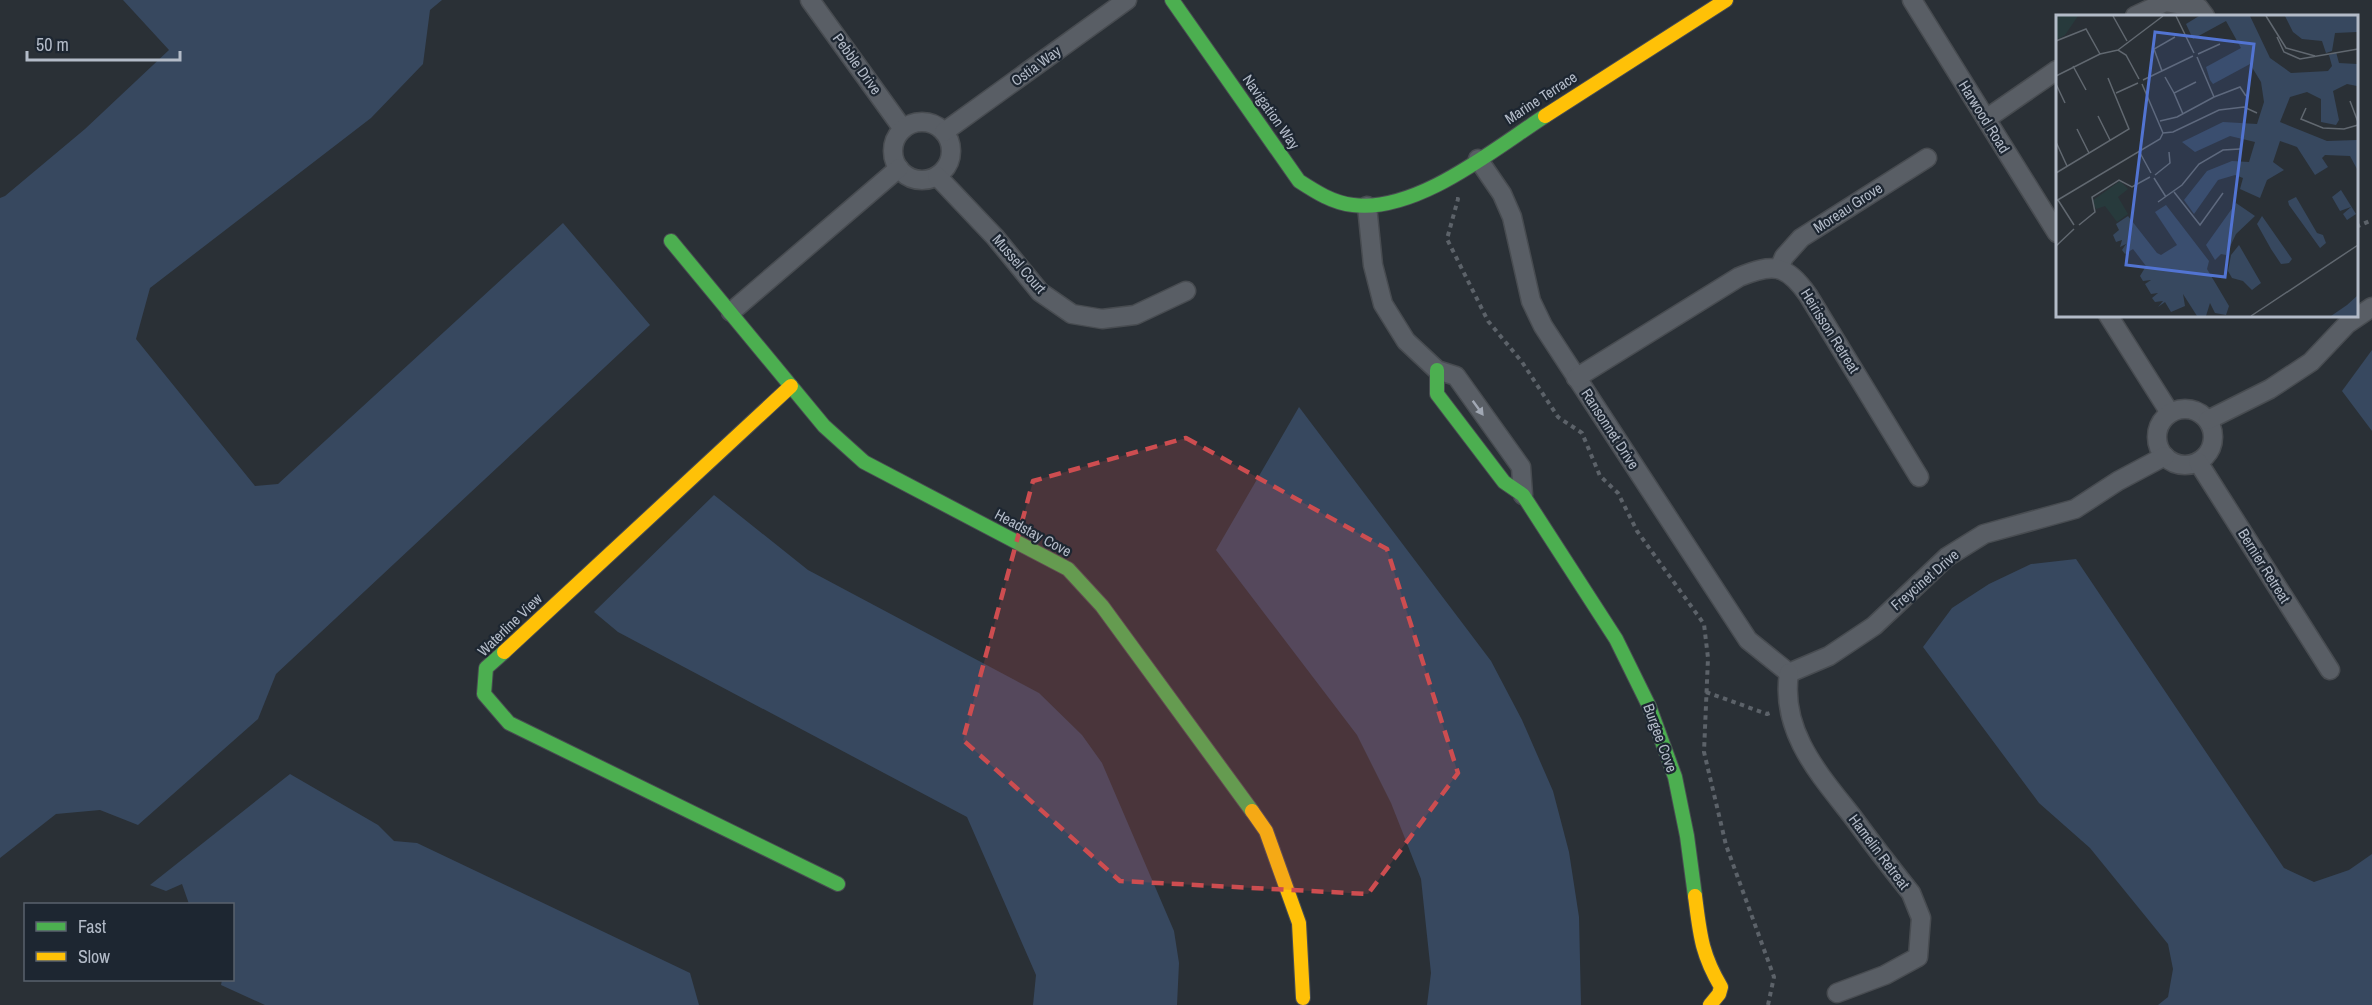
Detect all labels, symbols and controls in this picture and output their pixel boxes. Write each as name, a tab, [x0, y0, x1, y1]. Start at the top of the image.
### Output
inset map	[2056, 15, 2357, 316]
scale bar	[27, 24, 180, 62]
street label: Pebble Drive	[828, 29, 887, 99]
text: 50 m	[36, 32, 69, 57]
street label: Ostia Way	[1006, 40, 1066, 91]
street label: Marine Terrace	[1500, 66, 1581, 129]
street label: Navigation Way	[1238, 70, 1305, 154]
street label: Harwood Road	[1954, 76, 2015, 157]
street label: Moreau Grove	[1809, 177, 1887, 238]
street label: Mussel Court	[988, 229, 1051, 298]
street label: Heirisson Retreat	[1796, 284, 1865, 378]
street label: Ransonnet Drive	[1576, 384, 1644, 473]
one-way arrow	[1472, 399, 1484, 415]
street label: Headstay Cove	[991, 504, 1075, 562]
street label: Bernier Retreat	[2233, 525, 2296, 607]
street label: Freycinet Drive	[1886, 544, 1963, 615]
street label: Waterline View	[473, 588, 547, 661]
street label: Burgee Cove	[1638, 701, 1683, 775]
street label: Hamelin Retreat	[1844, 810, 1915, 894]
legend	[24, 903, 234, 981]
text: Fast	[78, 914, 106, 939]
text: Slow	[78, 944, 110, 969]

